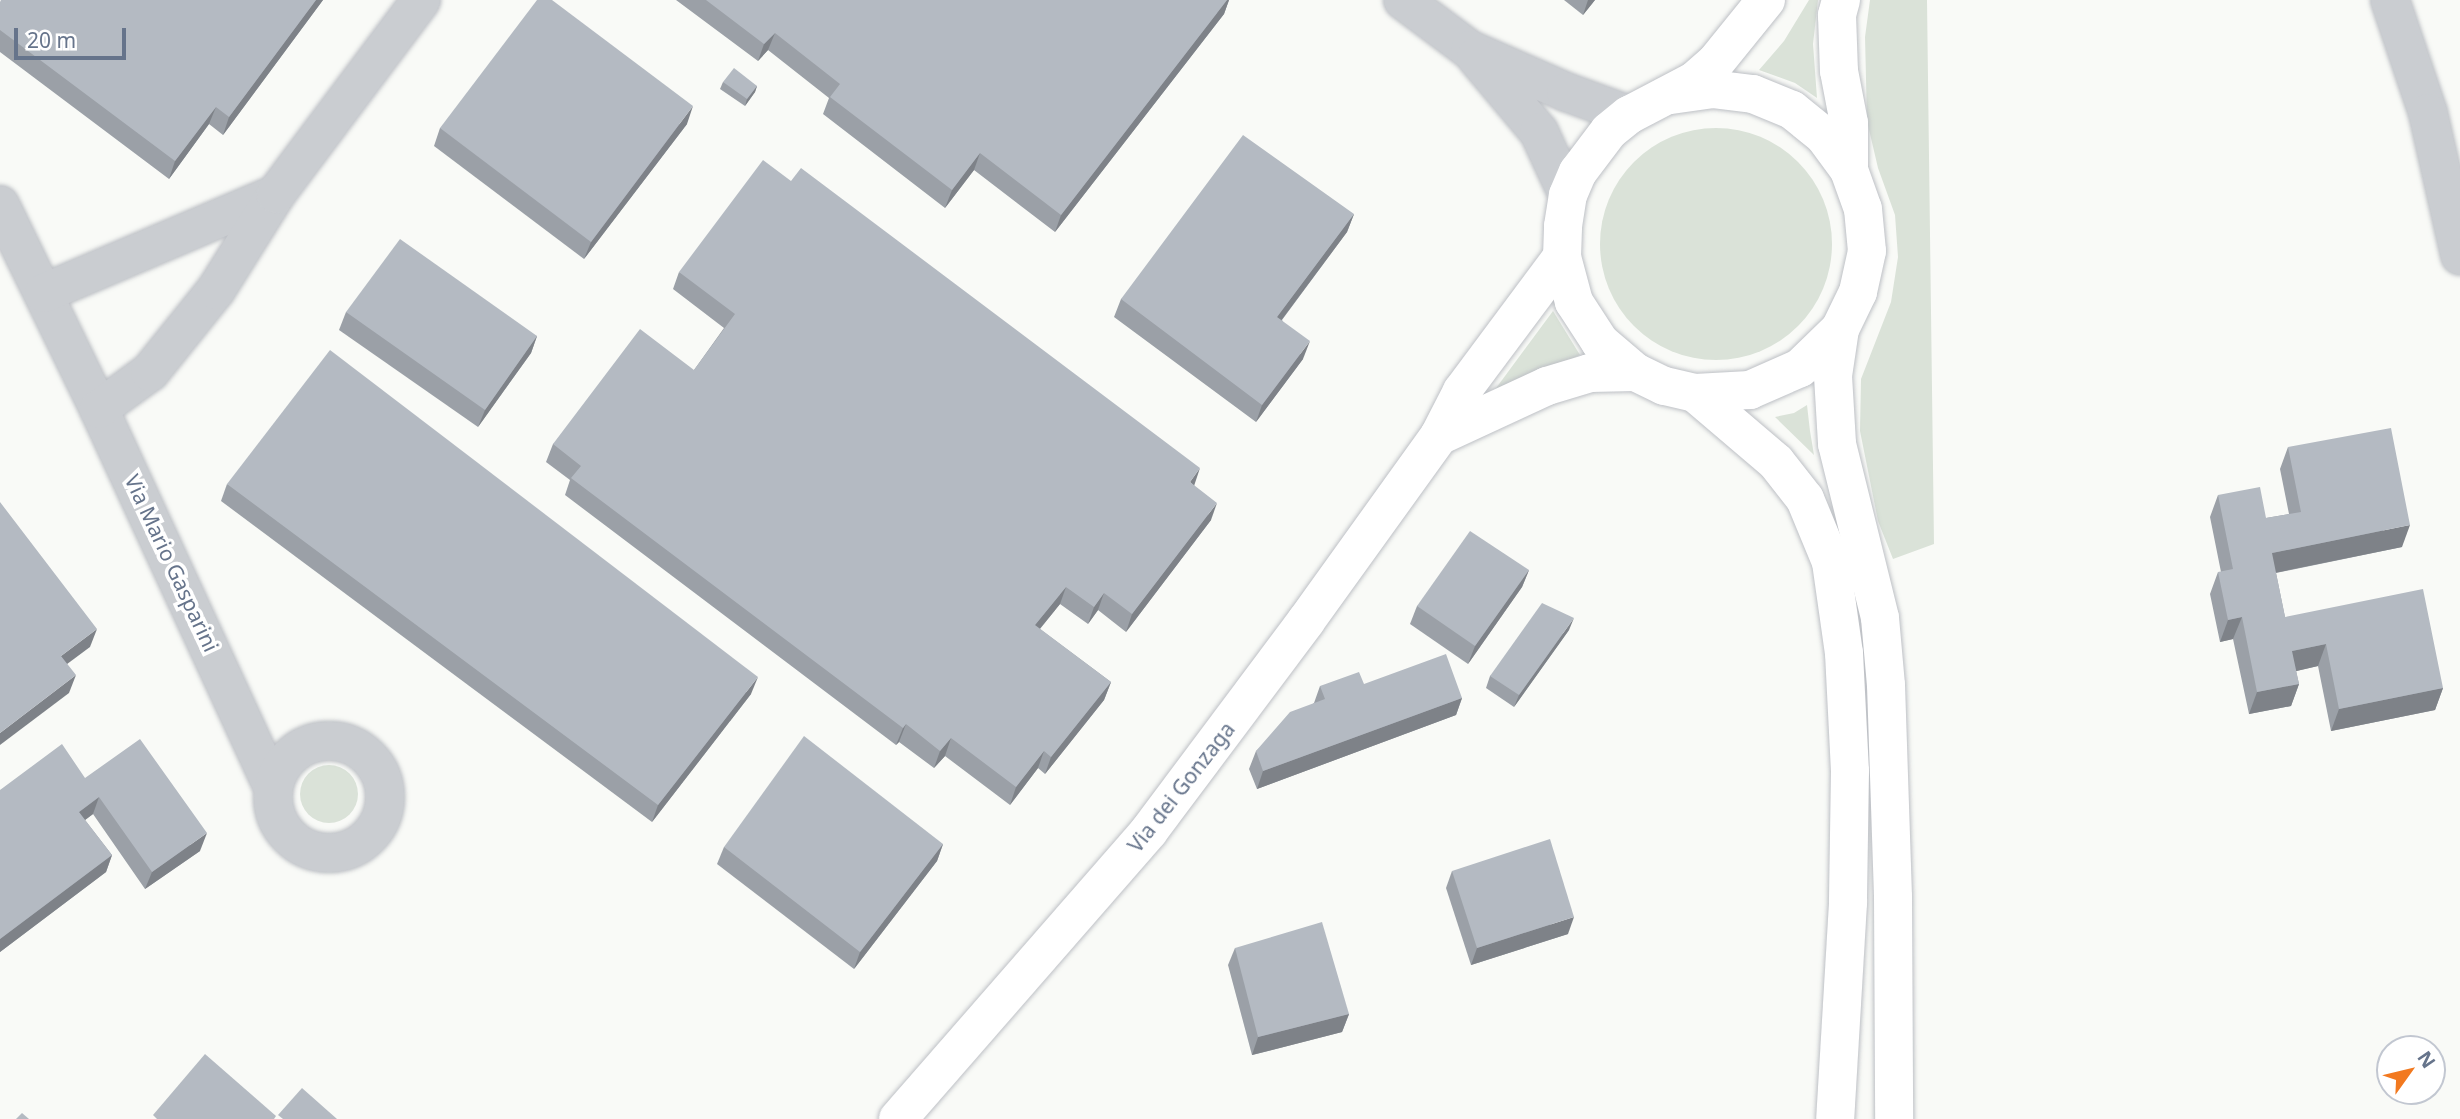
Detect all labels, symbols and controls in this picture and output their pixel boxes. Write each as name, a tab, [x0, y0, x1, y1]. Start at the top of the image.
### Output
scale bar	[18, 14, 130, 58]
text: 20 m	[27, 26, 76, 54]
street label: Via Mario Gasparini	[120, 470, 224, 656]
street label: Via dei Gonzaga	[1122, 717, 1240, 857]
north arrow	[2376, 1035, 2446, 1105]
text: N	[2412, 1046, 2442, 1073]

